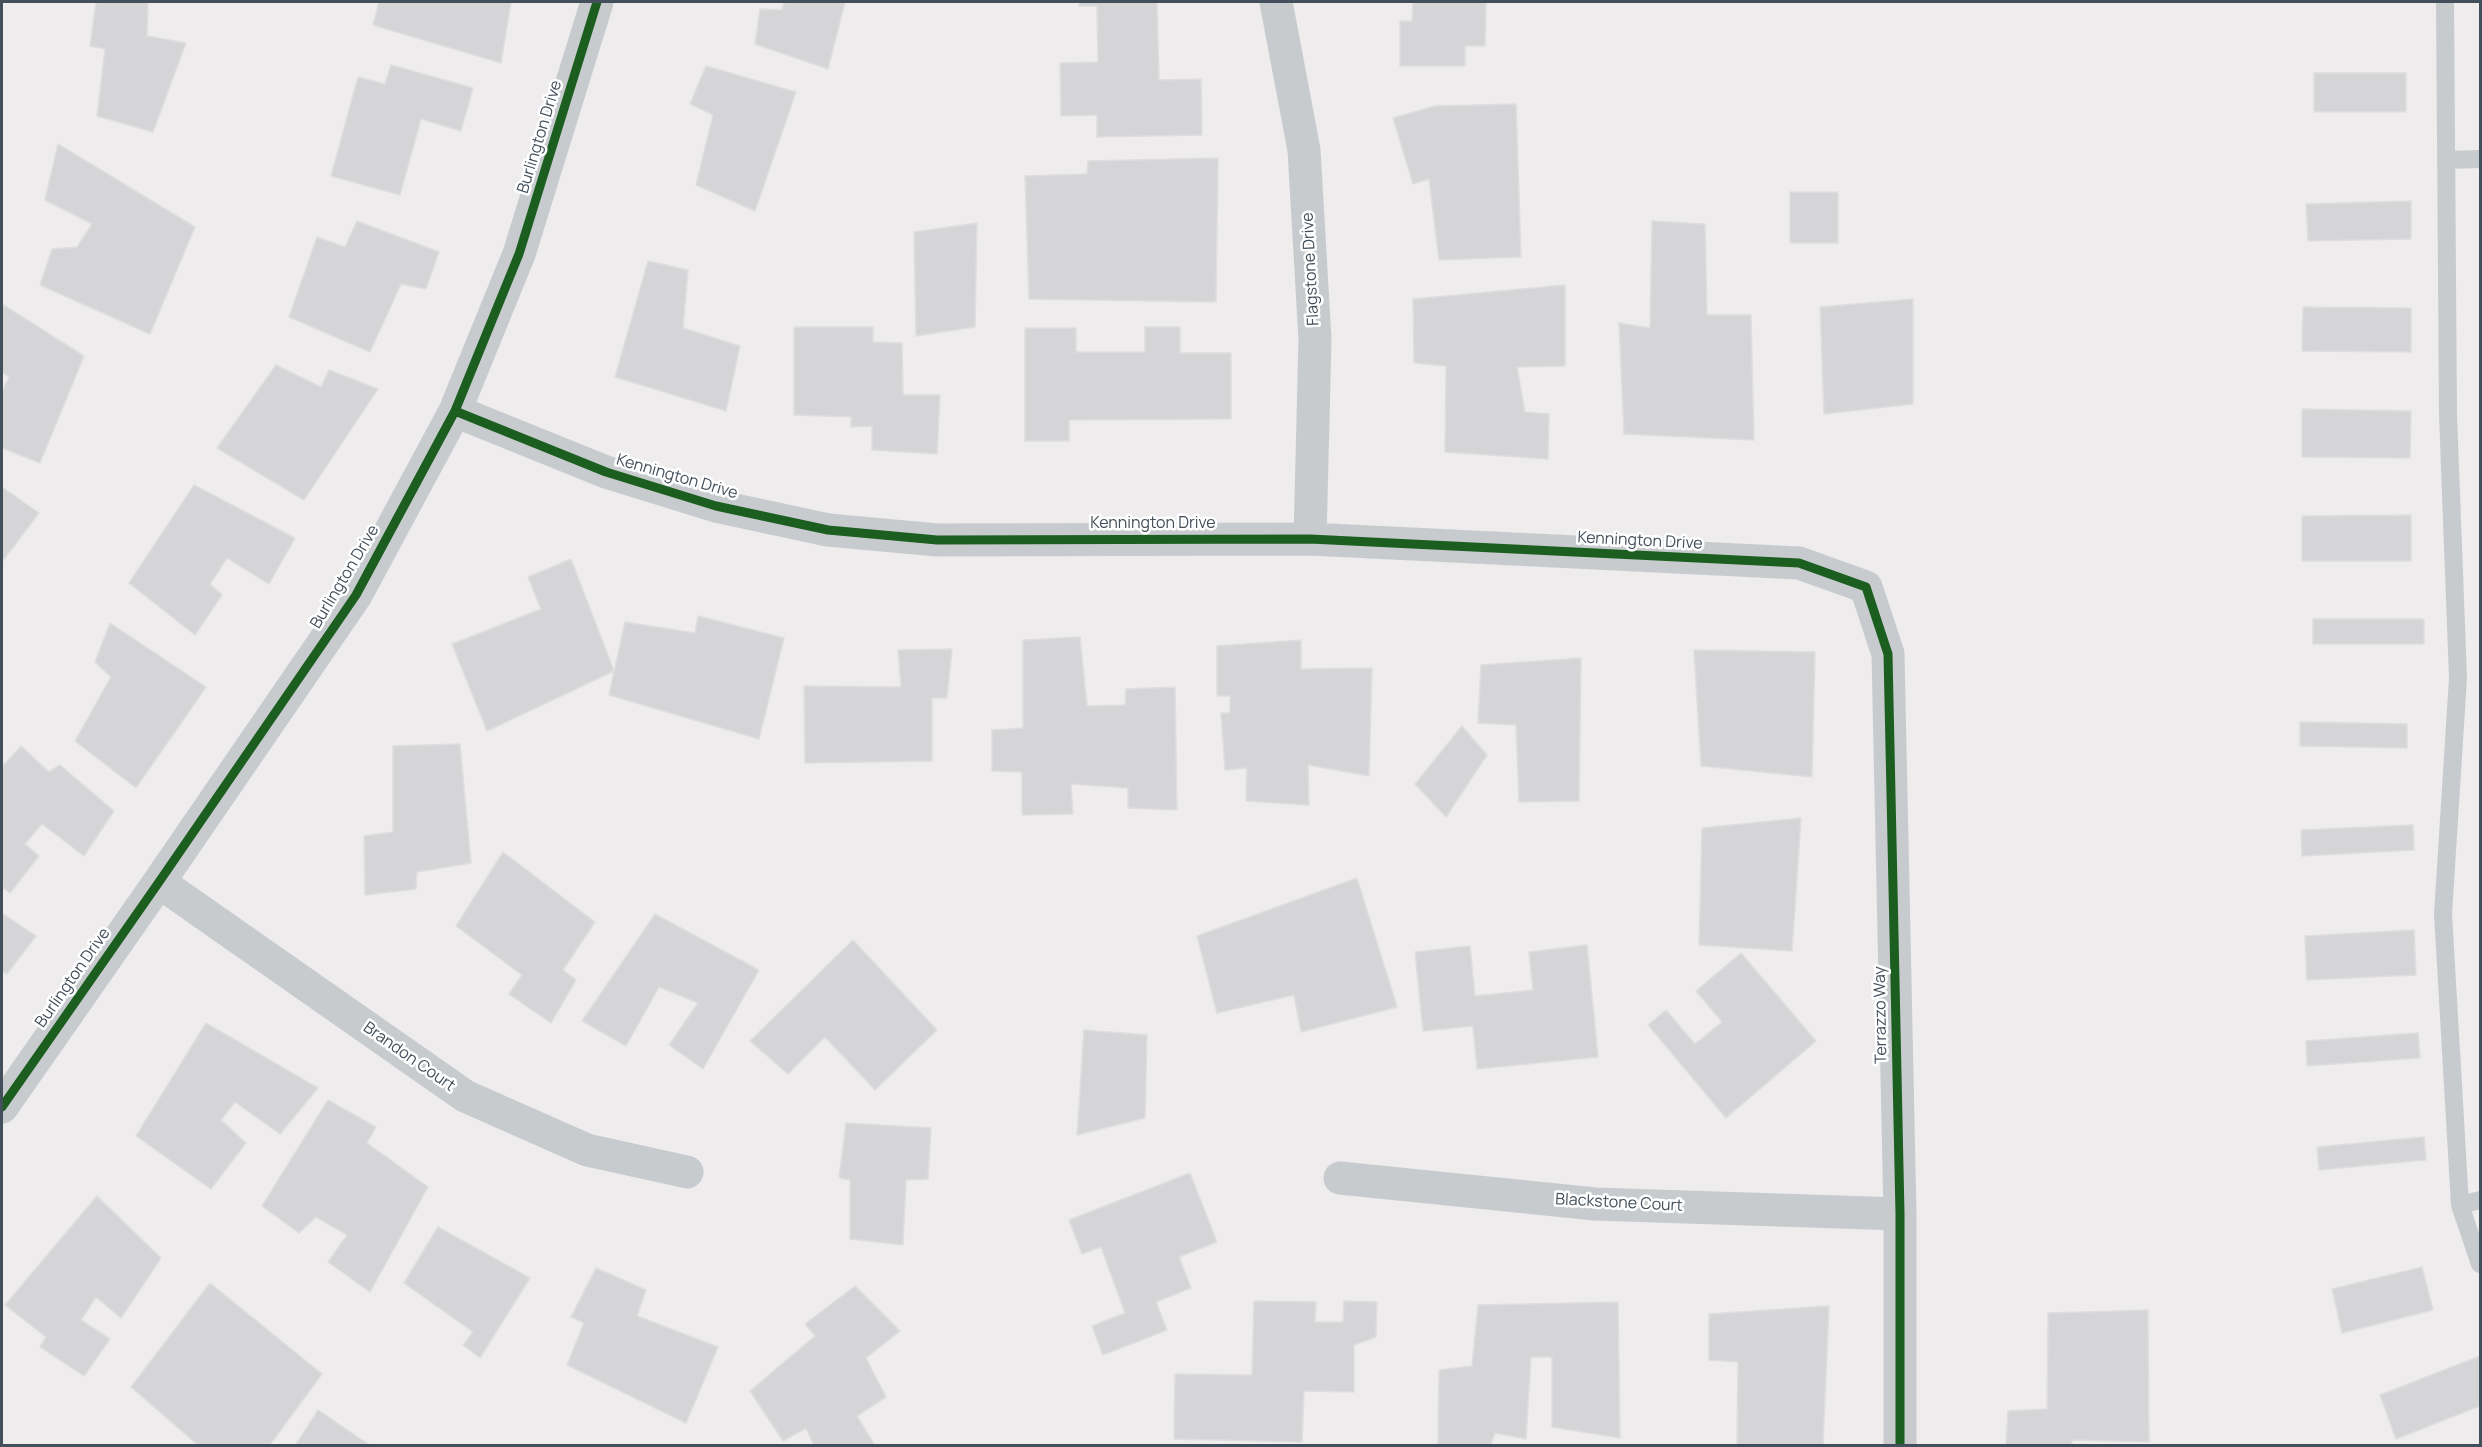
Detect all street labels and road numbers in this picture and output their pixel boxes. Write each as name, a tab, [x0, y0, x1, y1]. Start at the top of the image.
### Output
street label: Burlington Drive	[514, 78, 566, 196]
street label: Flagstone Drive	[1298, 212, 1324, 326]
street label: Kennington Drive	[614, 450, 740, 504]
street label: Kennington Drive	[1090, 514, 1216, 534]
street label: Burlington Drive	[307, 522, 383, 632]
street label: Kennington Drive	[1577, 528, 1703, 554]
street label: Burlington Drive	[32, 924, 114, 1032]
street label: Terrazzo Way	[1871, 966, 1891, 1064]
street label: Brandon Court	[359, 1018, 459, 1096]
street label: Blackstone Court	[1555, 1190, 1683, 1216]

